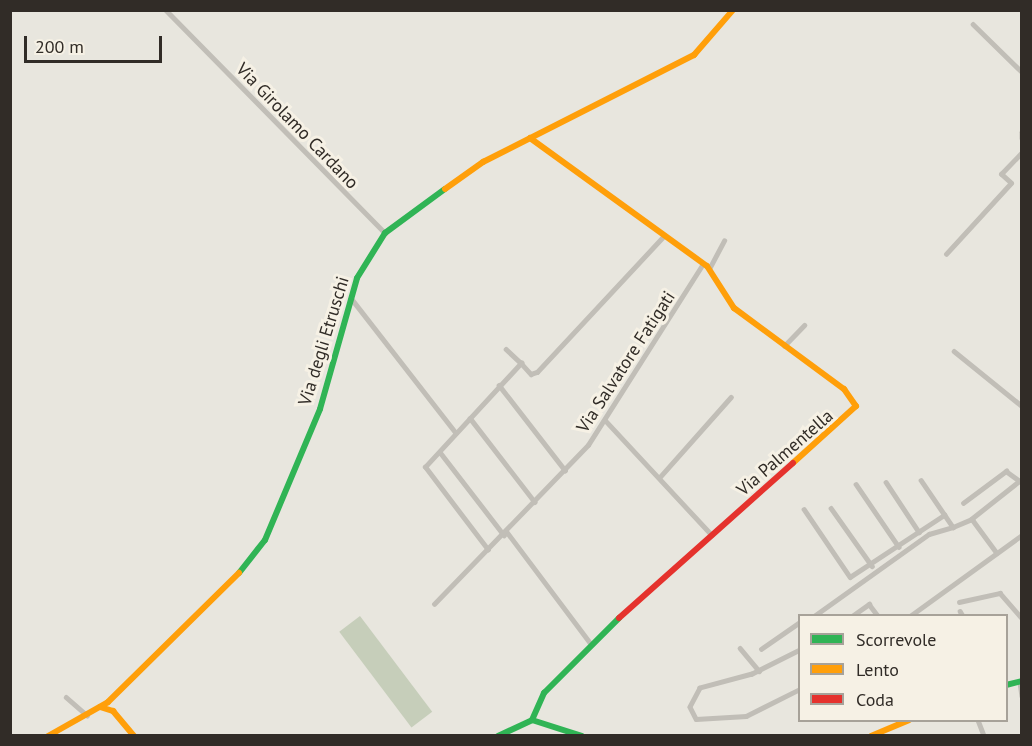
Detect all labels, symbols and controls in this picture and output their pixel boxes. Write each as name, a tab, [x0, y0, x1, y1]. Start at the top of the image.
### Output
scale bar	[27, 24, 165, 62]
text: 200 m	[35, 35, 84, 58]
street label: Via Girolamo Cardano	[231, 59, 363, 193]
street label: Via degli Etruschi	[294, 274, 354, 408]
street label: Via Salvatore Fatigati	[572, 287, 680, 437]
street label: Via Palmentella	[732, 405, 838, 501]
legend	[798, 614, 1008, 722]
text: Scorrevole	[856, 628, 936, 651]
text: Lento	[856, 658, 899, 681]
text: Coda	[856, 688, 894, 711]

